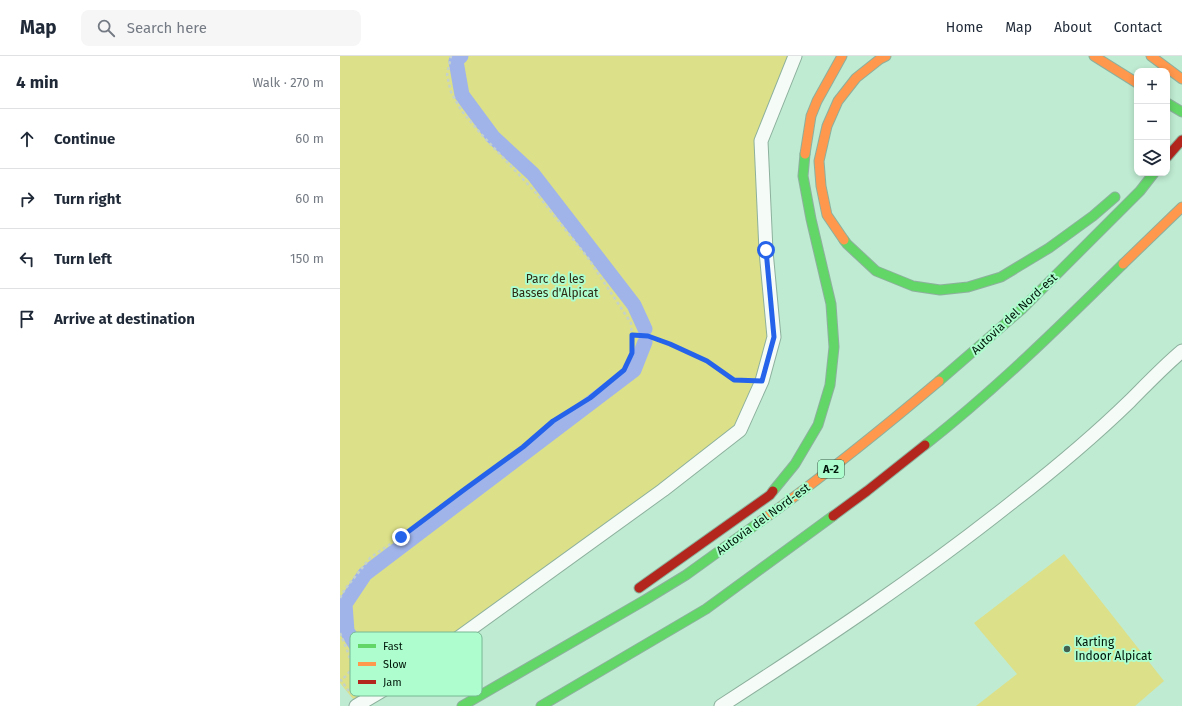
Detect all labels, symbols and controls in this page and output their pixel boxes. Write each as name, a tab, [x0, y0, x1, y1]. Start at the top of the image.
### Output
search box	[81, 10, 361, 46]
text: Map	[20, 16, 57, 39]
icon: search	[95, 17, 117, 39]
text: Search here	[127, 19, 207, 37]
text: Home	[946, 19, 983, 36]
text: Map	[1005, 19, 1032, 36]
text: About	[1054, 19, 1092, 36]
text: Contact	[1114, 19, 1162, 36]
map controls	[1134, 68, 1170, 176]
button: +	[1134, 68, 1170, 104]
text: 4 min	[16, 72, 59, 93]
text: Walk · 270 m	[252, 75, 324, 90]
button: −	[1134, 104, 1170, 140]
icon: ahead	[16, 128, 38, 150]
text: Continue	[54, 130, 115, 148]
text: 60 m	[295, 131, 324, 146]
button: layers	[1134, 140, 1170, 176]
icon: right	[16, 188, 38, 210]
text: Turn right	[54, 190, 121, 208]
text: 60 m	[295, 191, 324, 206]
route start	[757, 241, 775, 259]
icon: left	[16, 248, 38, 270]
text: Turn left	[54, 250, 112, 268]
text: 150 m	[290, 251, 324, 266]
street label: Autovia del Nord-est	[968, 270, 1060, 357]
park label: Parc de les Basses d'Alpicat	[512, 272, 599, 300]
icon: arrive	[16, 308, 38, 330]
text: Arrive at destination	[54, 310, 195, 328]
road number: A-2	[818, 460, 844, 478]
street label: Autovia del Nord-est	[713, 480, 813, 558]
route end	[392, 528, 410, 546]
legend	[350, 632, 482, 696]
place label: Karting Indoor Alpicat	[1075, 635, 1153, 663]
text: Fast	[383, 640, 403, 653]
marker: Karting Indoor Alpicat	[1062, 644, 1072, 654]
text: Slow	[383, 658, 407, 671]
text: Jam	[383, 676, 402, 689]

